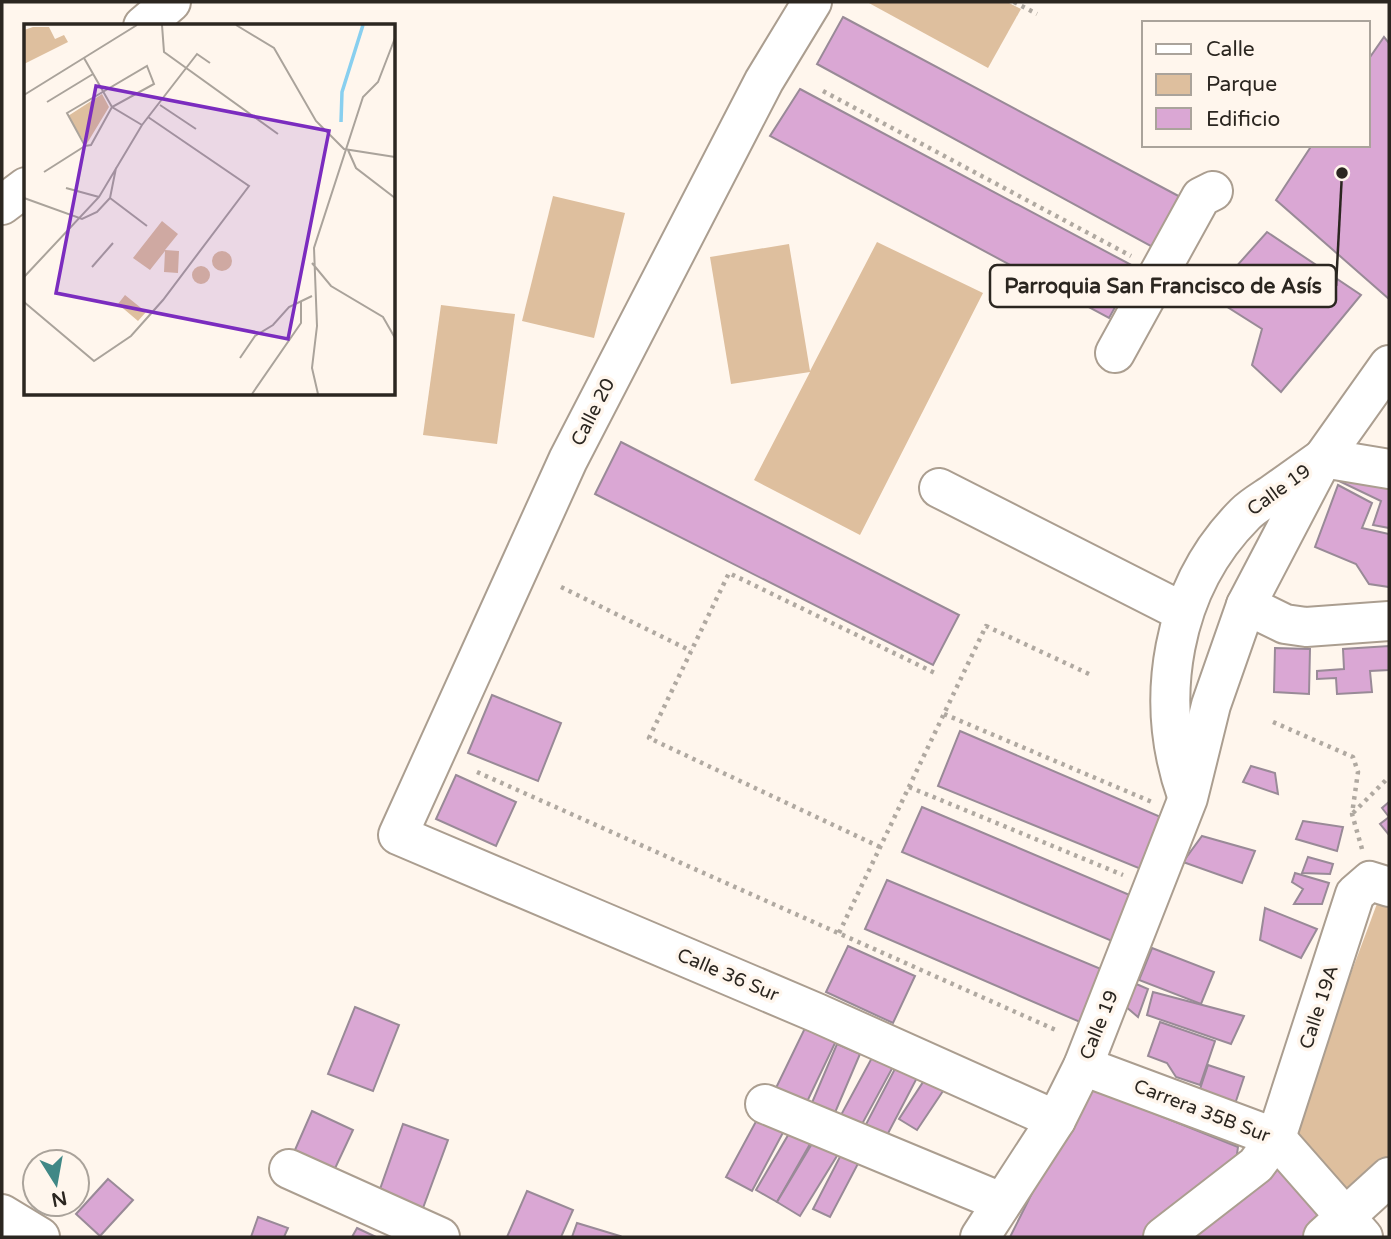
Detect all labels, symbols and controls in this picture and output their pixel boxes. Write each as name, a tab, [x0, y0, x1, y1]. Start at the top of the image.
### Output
legend	[1142, 21, 1370, 147]
inset map	[24, 24, 396, 396]
text: Calle	[1206, 37, 1255, 62]
text: Parque	[1206, 72, 1277, 97]
text: Edificio	[1206, 107, 1280, 132]
callout: Parroquia San Francisco de Asís	[990, 265, 1336, 307]
text: Parroquia San Francisco de Asís	[1004, 274, 1322, 299]
street label: Calle 20	[567, 374, 619, 449]
street label: Calle 19	[1243, 460, 1315, 520]
street label: Calle 36 Sur	[674, 944, 783, 1007]
street label: Calle 19A	[1295, 962, 1343, 1052]
street label: Calle 19	[1075, 987, 1123, 1063]
street label: Carrera 35B Sur	[1131, 1075, 1274, 1147]
north arrow	[21, 1148, 91, 1218]
text: N	[49, 1186, 69, 1211]

